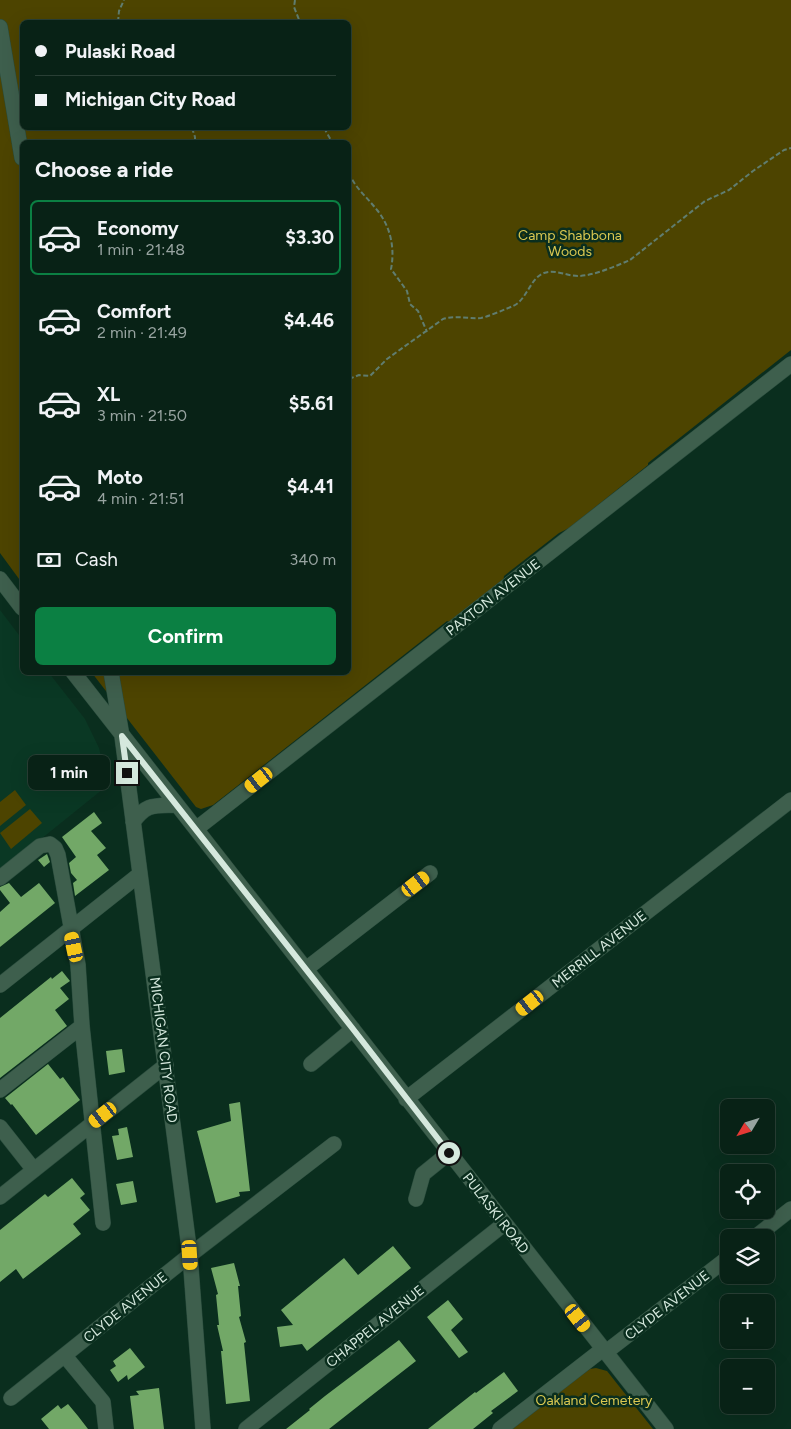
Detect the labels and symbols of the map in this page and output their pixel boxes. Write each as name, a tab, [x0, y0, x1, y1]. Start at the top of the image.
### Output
park label: Camp Shabbona Woods	[518, 227, 622, 260]
street label: PAXTON AVENUE	[443, 555, 544, 639]
callout: 1 min	[27, 756, 110, 790]
route end	[116, 762, 138, 784]
car	[242, 765, 275, 795]
car	[399, 869, 432, 899]
street label: MERRILL AVENUE	[549, 907, 650, 992]
car	[63, 931, 84, 963]
street label: MICHIGAN CITY ROAD	[146, 976, 181, 1124]
car	[513, 988, 546, 1018]
north arrow	[720, 1099, 775, 1154]
car	[86, 1100, 119, 1130]
route start	[438, 1142, 460, 1164]
street label: PULASKI ROAD	[459, 1170, 532, 1257]
car	[181, 1240, 198, 1270]
street label: CLYDE AVENUE	[622, 1267, 713, 1344]
street label: CLYDE AVENUE	[80, 1268, 171, 1346]
street label: CHAPPEL AVENUE	[323, 1282, 428, 1371]
car	[562, 1302, 593, 1334]
park label: Oakland Cemetery	[536, 1392, 653, 1409]

